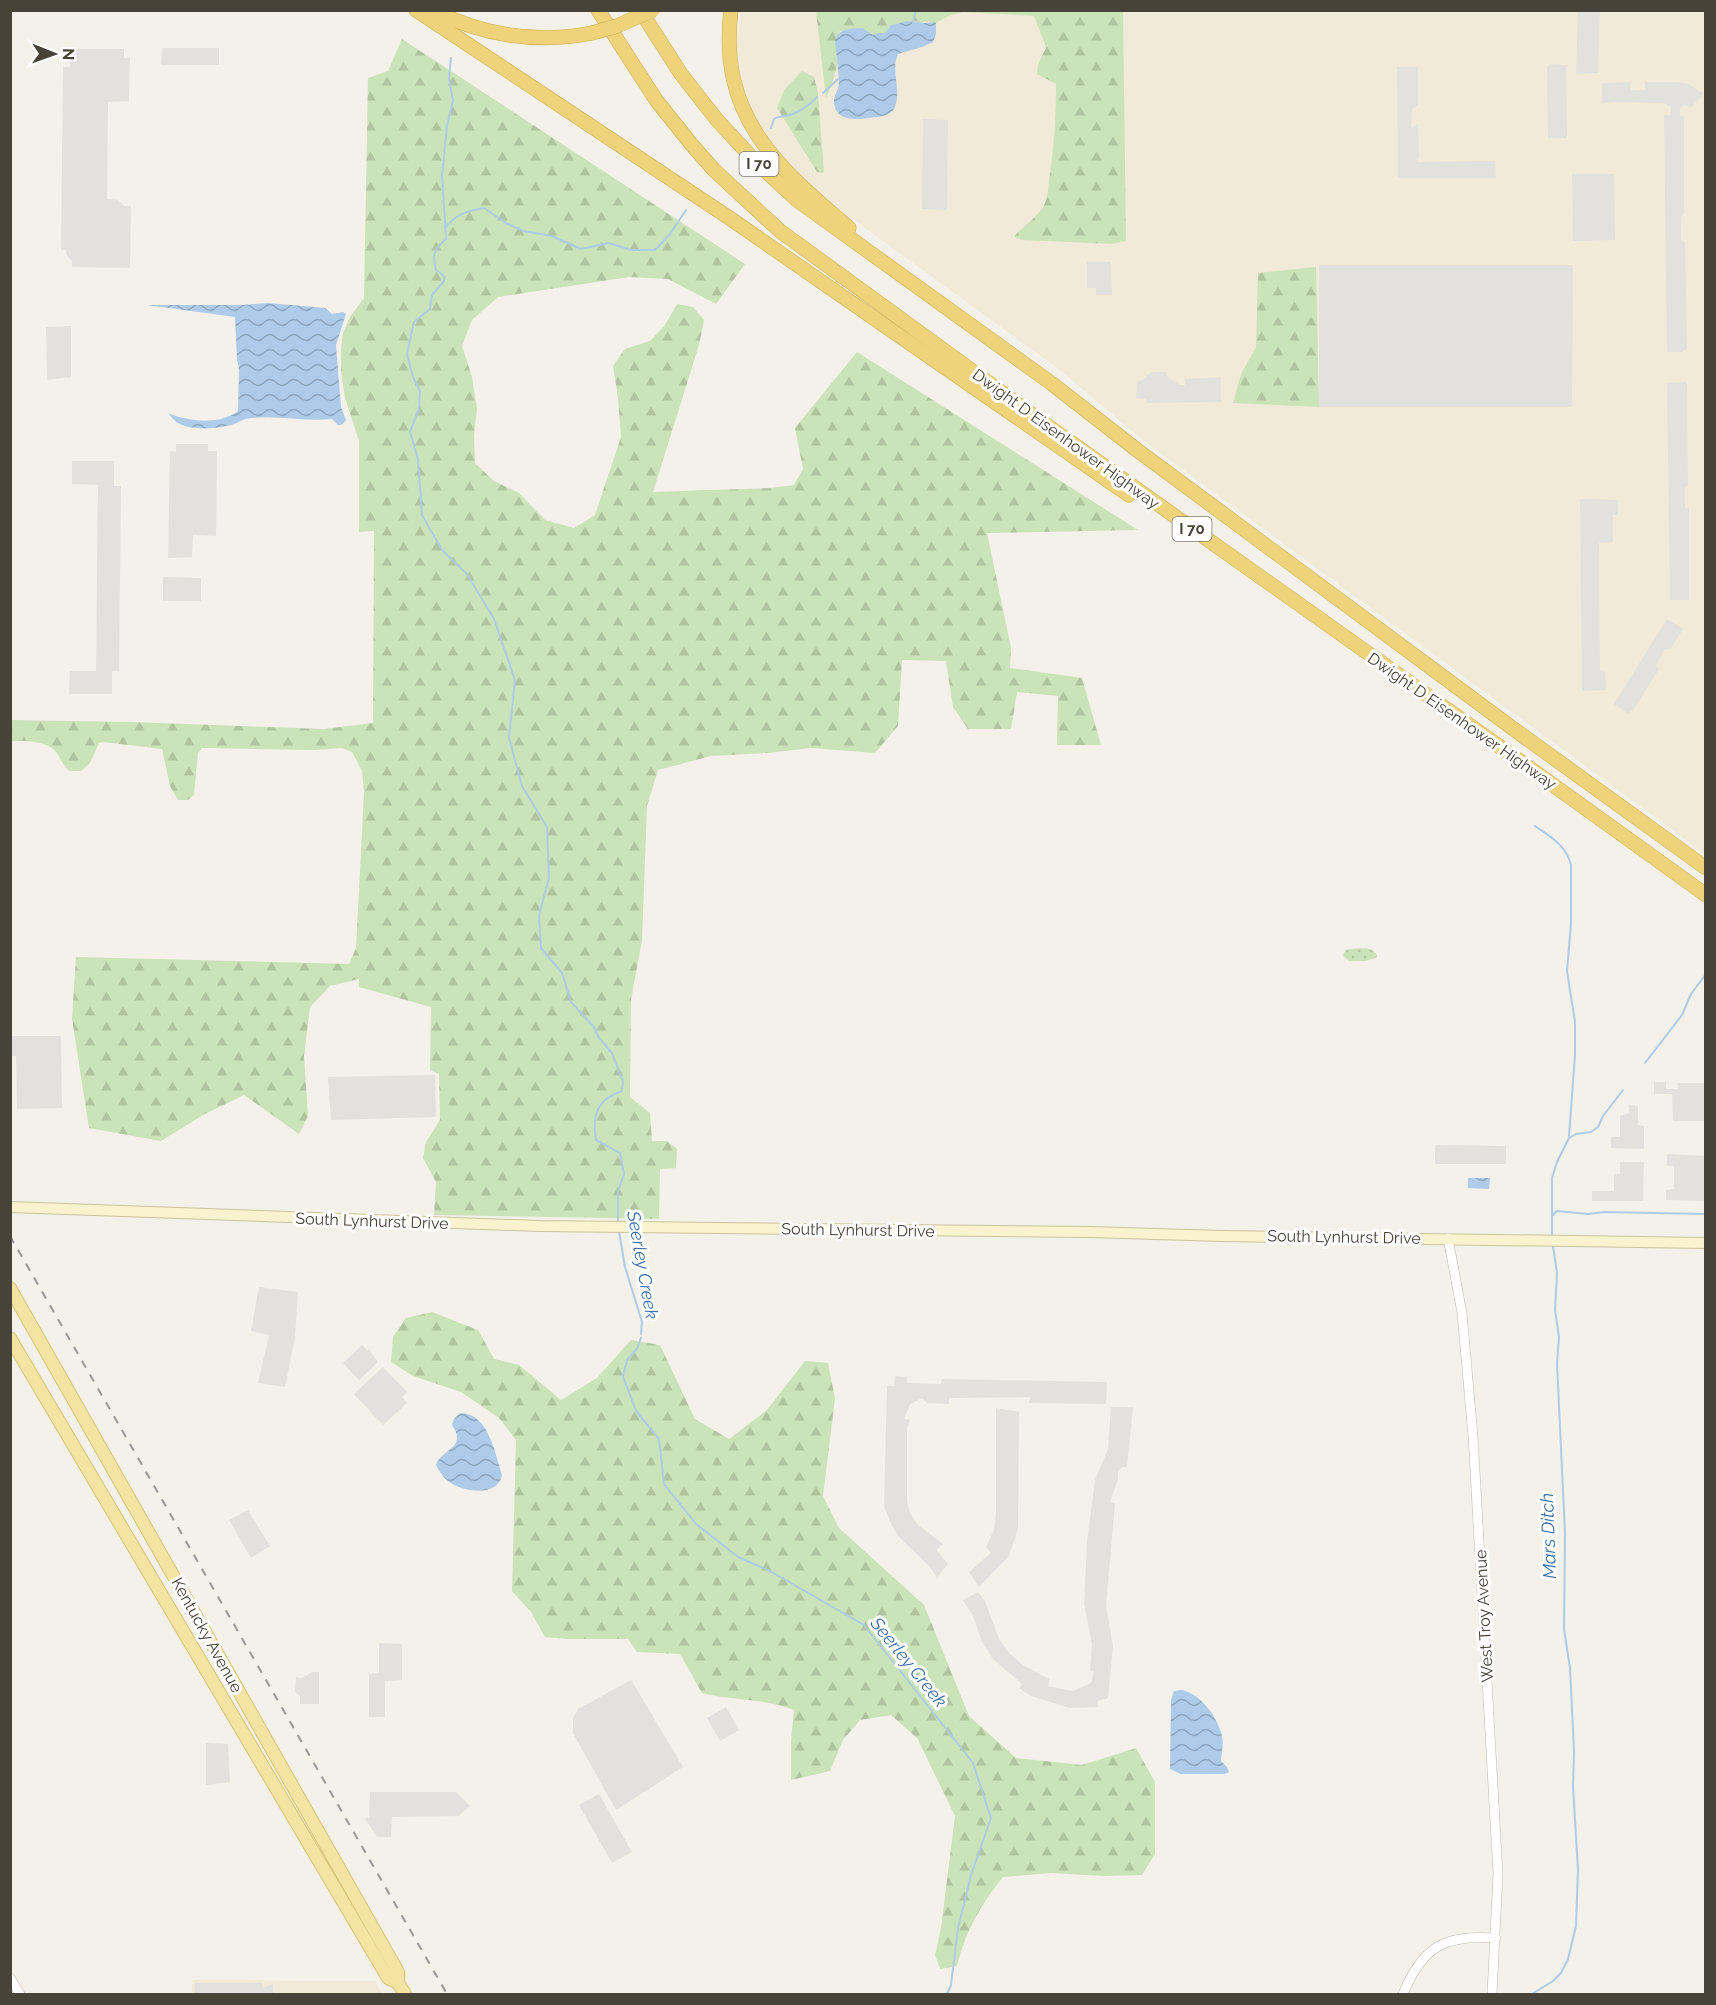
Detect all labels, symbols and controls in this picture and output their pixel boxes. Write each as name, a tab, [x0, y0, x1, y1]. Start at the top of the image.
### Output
north arrow	[24, 24, 84, 84]
text: N	[59, 48, 78, 61]
road number: I 70	[740, 152, 778, 176]
street label: Dwight D Eisenhower Highway	[969, 365, 1163, 513]
road number: I 70	[1172, 517, 1212, 541]
street label: Dwight D Eisenhower Highway	[1364, 648, 1560, 794]
water label: Seerley Creek	[623, 1208, 663, 1321]
street label: South Lynhurst Drive	[295, 1209, 449, 1233]
street label: South Lynhurst Drive	[781, 1219, 935, 1241]
street label: South Lynhurst Drive	[1267, 1226, 1421, 1248]
water label: Mars Ditch	[1536, 1493, 1560, 1579]
street label: West Troy Avenue	[1471, 1549, 1497, 1683]
street label: Kentucky Avenue	[168, 1574, 246, 1696]
water label: Seerley Creek	[866, 1612, 952, 1711]

